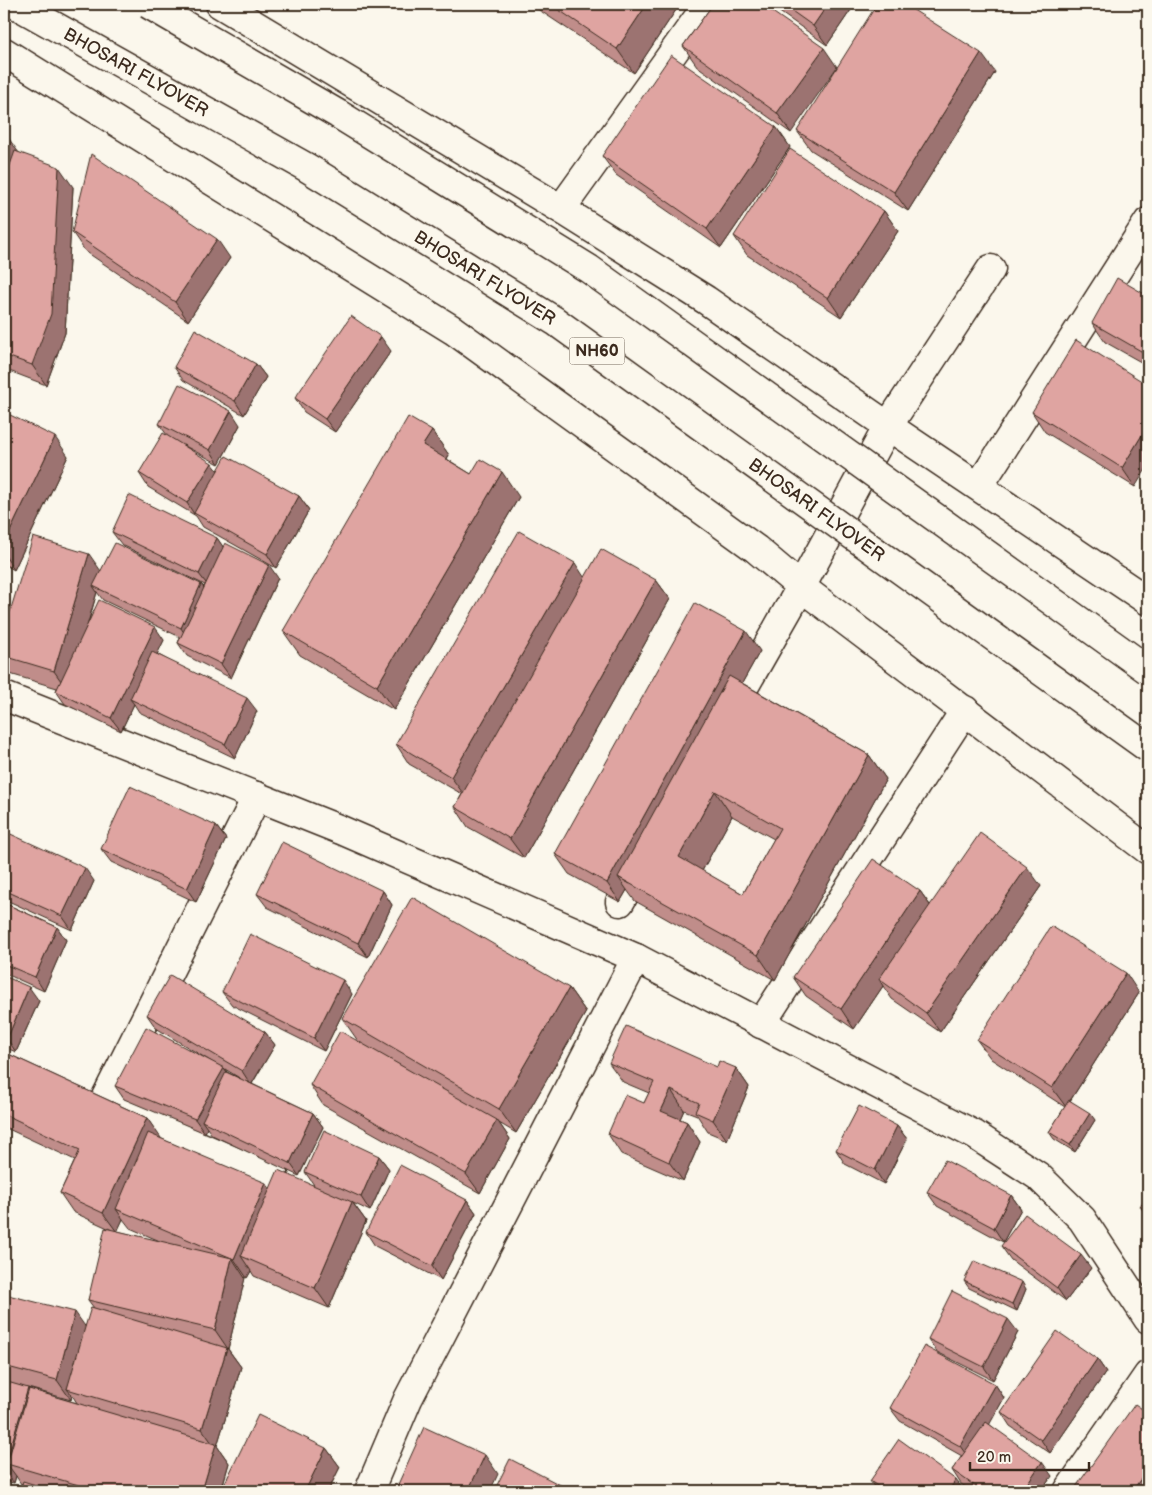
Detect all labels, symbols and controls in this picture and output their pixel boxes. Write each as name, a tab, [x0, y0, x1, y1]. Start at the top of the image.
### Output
street label: BHOSARI FLYOVER	[60, 23, 213, 121]
street label: BHOSARI FLYOVER	[410, 226, 560, 330]
road number: NH60	[570, 338, 624, 364]
street label: BHOSARI FLYOVER	[745, 454, 889, 566]
scale bar	[970, 1440, 1088, 1472]
text: 20 m	[977, 1448, 1011, 1467]

